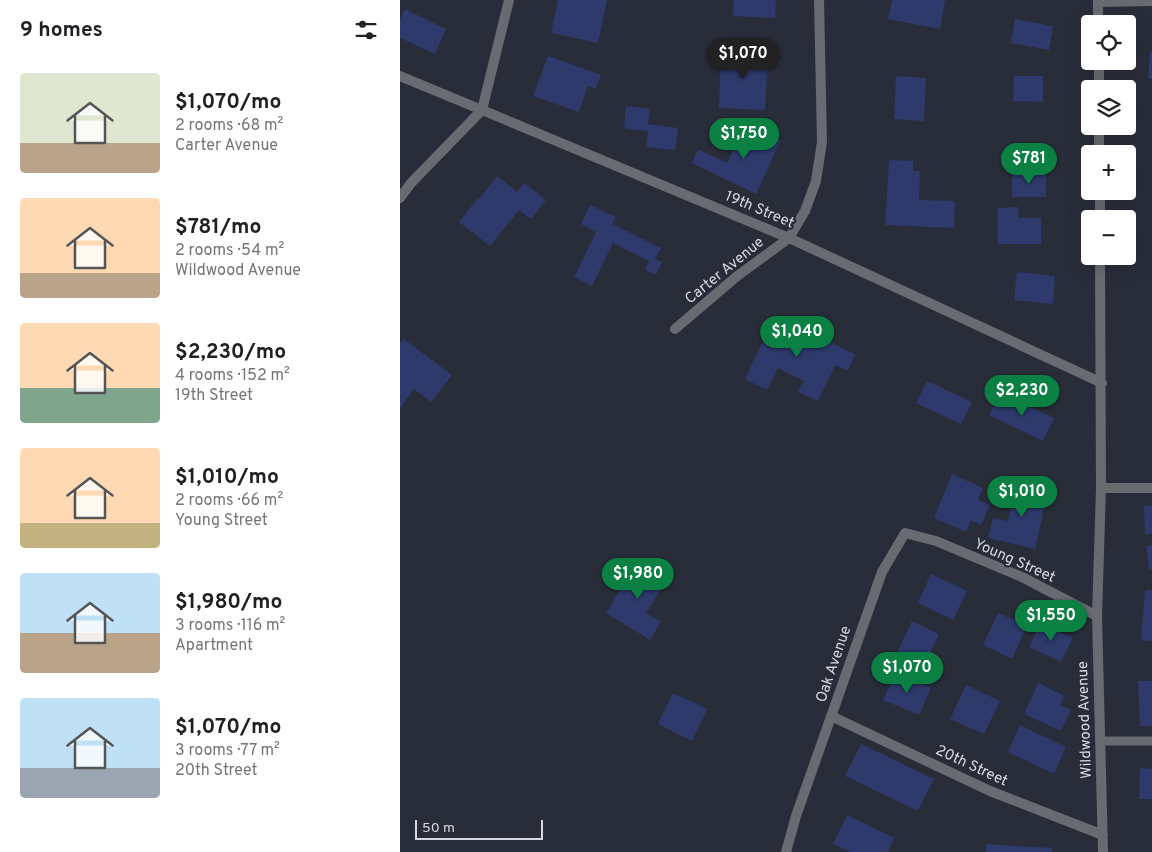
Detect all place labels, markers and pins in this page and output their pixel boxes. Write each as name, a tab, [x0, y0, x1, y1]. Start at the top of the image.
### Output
pin: $1,070	[702, 38, 784, 80]
pin: $1,750	[703, 118, 785, 160]
pin: $781	[999, 142, 1059, 185]
pin: $1,040	[756, 316, 838, 358]
pin: $2,230	[981, 374, 1063, 417]
pin: $1,010	[981, 476, 1063, 518]
pin: $1,980	[597, 558, 679, 600]
pin: $1,550	[1010, 600, 1092, 642]
pin: $1,070	[866, 652, 948, 694]

